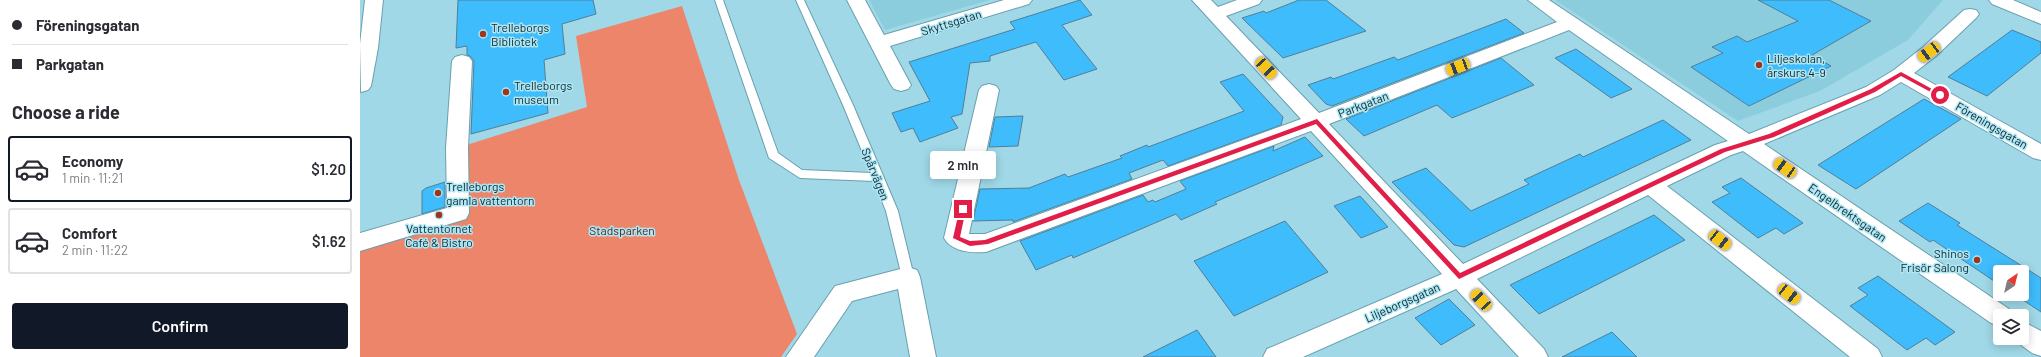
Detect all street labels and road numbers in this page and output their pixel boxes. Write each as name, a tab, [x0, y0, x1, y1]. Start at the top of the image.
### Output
street label: Skyttsgatan	[919, 6, 983, 38]
street label: Parkgatan	[1336, 88, 1390, 120]
street label: Föreningsgatan	[1953, 99, 2031, 151]
street label: Spårvägen	[859, 146, 893, 202]
street label: Engelbrektsgatan	[1806, 180, 1890, 244]
street label: Liljeborgsgatan	[1362, 279, 1442, 325]

